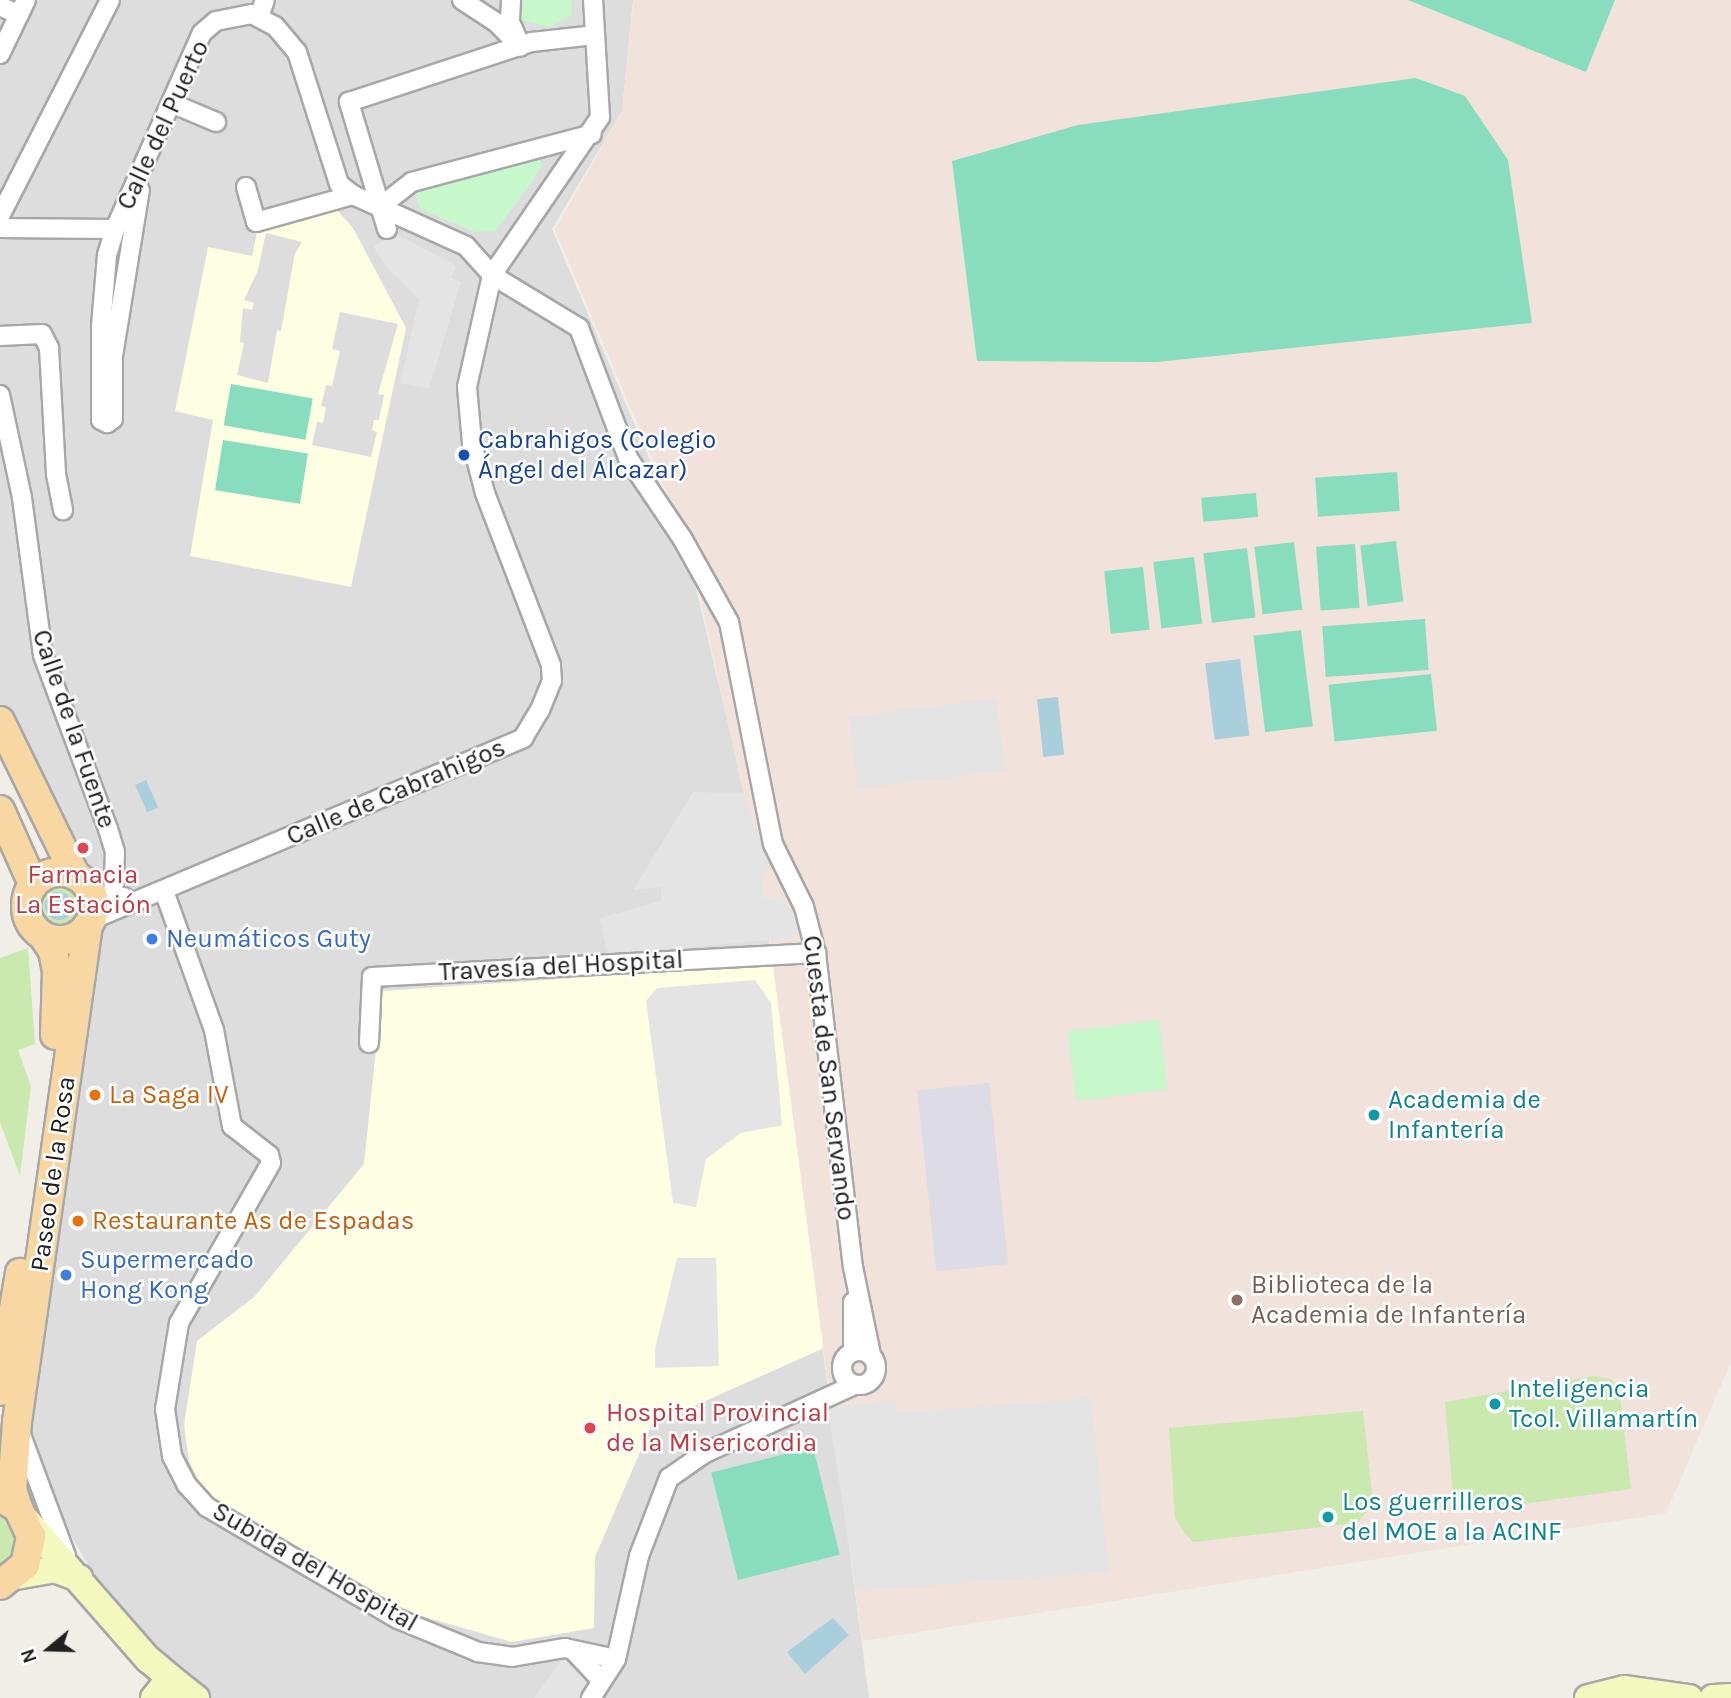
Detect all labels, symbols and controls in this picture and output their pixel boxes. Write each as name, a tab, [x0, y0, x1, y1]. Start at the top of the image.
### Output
street label: Calle del Puerto	[110, 35, 216, 215]
place label: Cabrahigos (Colegio Ángel del Álcazar)	[478, 424, 716, 486]
marker: Cabrahigos (Colegio Ángel del Álcazar)	[456, 447, 472, 463]
street label: Calle de la Fuente	[25, 626, 123, 832]
street label: Calle de Cabrahigos	[282, 732, 510, 852]
marker: Farmacia La Estación	[75, 840, 91, 856]
place label: Farmacia La Estación	[15, 859, 151, 920]
place label: Neumáticos Guty	[166, 923, 371, 955]
marker: Neumáticos Guty	[144, 931, 160, 947]
street label: Cuesta de San Servando	[796, 934, 862, 1222]
street label: Travesía del Hospital	[438, 944, 684, 988]
street label: Paseo de la Rosa	[24, 1074, 82, 1274]
place label: La Saga IV	[109, 1079, 229, 1111]
place label: Academia de Infantería	[1388, 1084, 1541, 1146]
marker: La Saga IV	[87, 1087, 103, 1103]
marker: Academia de Infantería	[1366, 1107, 1382, 1123]
place label: Restaurante As de Espadas	[92, 1205, 414, 1237]
marker: Restaurante As de Espadas	[70, 1213, 86, 1229]
place label: Supermercado Hong Kong	[80, 1244, 254, 1306]
marker: Supermercado Hong Kong	[58, 1267, 74, 1283]
place label: Biblioteca de la Academia de Infantería	[1251, 1269, 1526, 1330]
marker: Biblioteca de la Academia de Infantería	[1229, 1292, 1245, 1308]
place label: Inteligencia Tcol. Villamartín	[1509, 1373, 1698, 1434]
marker: Inteligencia Tcol. Villamartín	[1487, 1396, 1503, 1412]
place label: Hospital Provincial de la Misericordia	[606, 1397, 829, 1458]
marker: Hospital Provincial de la Misericordia	[580, 1418, 600, 1438]
place label: Los guerrilleros del MOE a la ACINF	[1342, 1486, 1562, 1548]
street label: Subida del Hospital	[207, 1495, 423, 1639]
marker: Los guerrilleros del MOE a la ACINF	[1320, 1509, 1336, 1525]
north arrow	[14, 1614, 84, 1684]
text: N	[17, 1646, 42, 1666]

